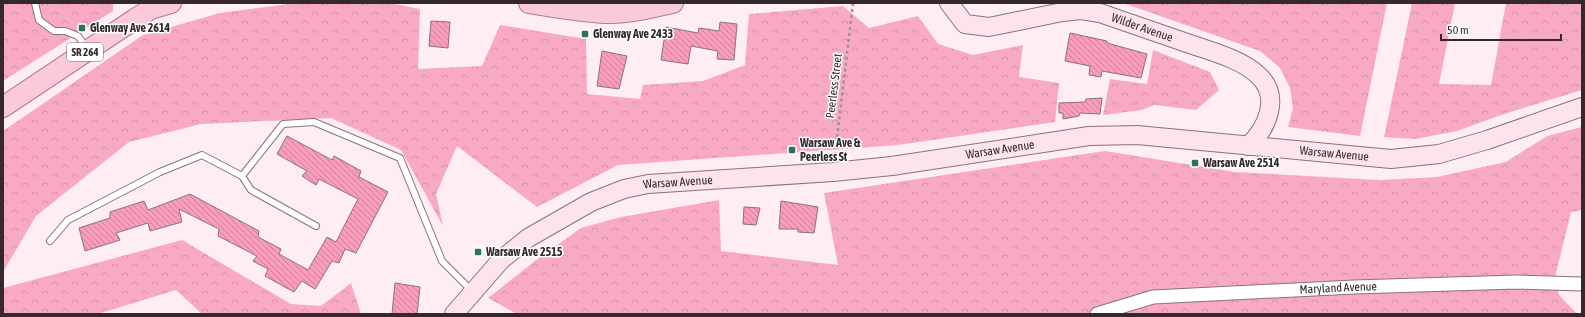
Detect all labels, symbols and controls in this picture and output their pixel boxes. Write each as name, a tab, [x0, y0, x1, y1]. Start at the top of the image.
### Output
street label: Wilder Avenue	[1110, 10, 1175, 45]
scale bar	[1441, 16, 1561, 42]
place label: Glenway Ave 2614	[90, 21, 171, 35]
marker: Glenway Ave 2614	[77, 23, 87, 33]
text: 50 m	[1447, 23, 1469, 37]
place label: Glenway Ave 2433	[593, 27, 674, 41]
marker: Glenway Ave 2433	[580, 29, 590, 39]
road number: SR 264	[67, 43, 103, 61]
street label: Peerless Street	[823, 52, 845, 119]
place label: Warsaw Ave & Peerless St	[799, 136, 861, 164]
street label: Warsaw Avenue	[965, 137, 1035, 162]
street label: Warsaw Avenue	[1299, 143, 1369, 164]
marker: Warsaw Ave & Peerless St	[787, 145, 797, 155]
place label: Warsaw Ave 2514	[1202, 156, 1280, 170]
marker: Warsaw Ave 2514	[1190, 158, 1200, 168]
street label: Warsaw Avenue	[642, 173, 713, 192]
place label: Warsaw Ave 2515	[485, 245, 563, 259]
marker: Warsaw Ave 2515	[473, 247, 483, 257]
street label: Maryland Avenue	[1299, 279, 1377, 297]

